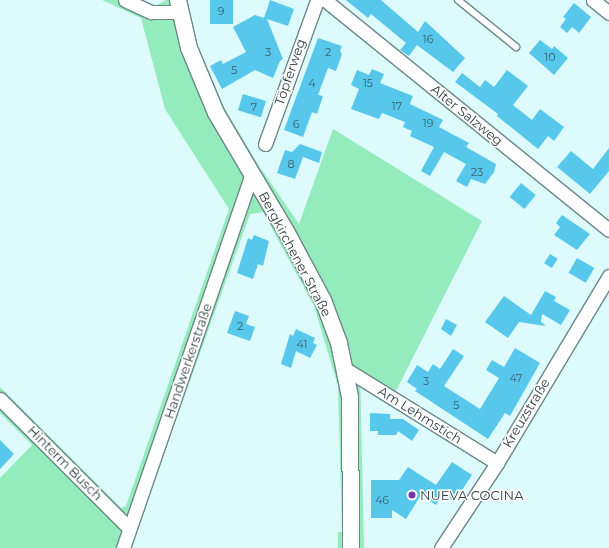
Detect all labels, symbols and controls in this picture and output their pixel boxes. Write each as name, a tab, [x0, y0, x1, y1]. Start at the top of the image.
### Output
house number: 9	[218, 4, 224, 18]
house number: 16	[423, 32, 433, 46]
street label: Töpferweg	[271, 37, 309, 107]
house number: 3	[265, 45, 271, 59]
house number: 2	[325, 45, 331, 59]
house number: 10	[544, 50, 556, 64]
house number: 5	[231, 63, 237, 77]
house number: 4	[308, 76, 316, 90]
house number: 15	[363, 76, 373, 90]
street label: Alter Salzweg	[428, 81, 506, 149]
house number: 17	[392, 99, 402, 113]
house number: 7	[251, 100, 257, 114]
house number: 19	[423, 116, 433, 130]
house number: 6	[293, 117, 299, 131]
house number: 8	[287, 157, 295, 171]
house number: 23	[471, 165, 483, 179]
street label: Bergkirchener Straße	[255, 189, 335, 319]
street label: Handwerkerstraße	[161, 301, 215, 421]
house number: 2	[237, 319, 243, 333]
house number: 41	[297, 337, 307, 351]
house number: 47	[509, 371, 523, 385]
house number: 3	[423, 374, 429, 388]
street label: Kreuzstraße	[499, 376, 553, 450]
street label: Am Lehmstich	[375, 383, 465, 447]
house number: 5	[453, 398, 459, 412]
street label: Hinterm Busch	[25, 423, 105, 503]
place label: NUEVA COCINA	[420, 487, 523, 503]
marker: NUEVA COCINA	[407, 490, 417, 500]
house number: 46	[375, 493, 389, 507]

